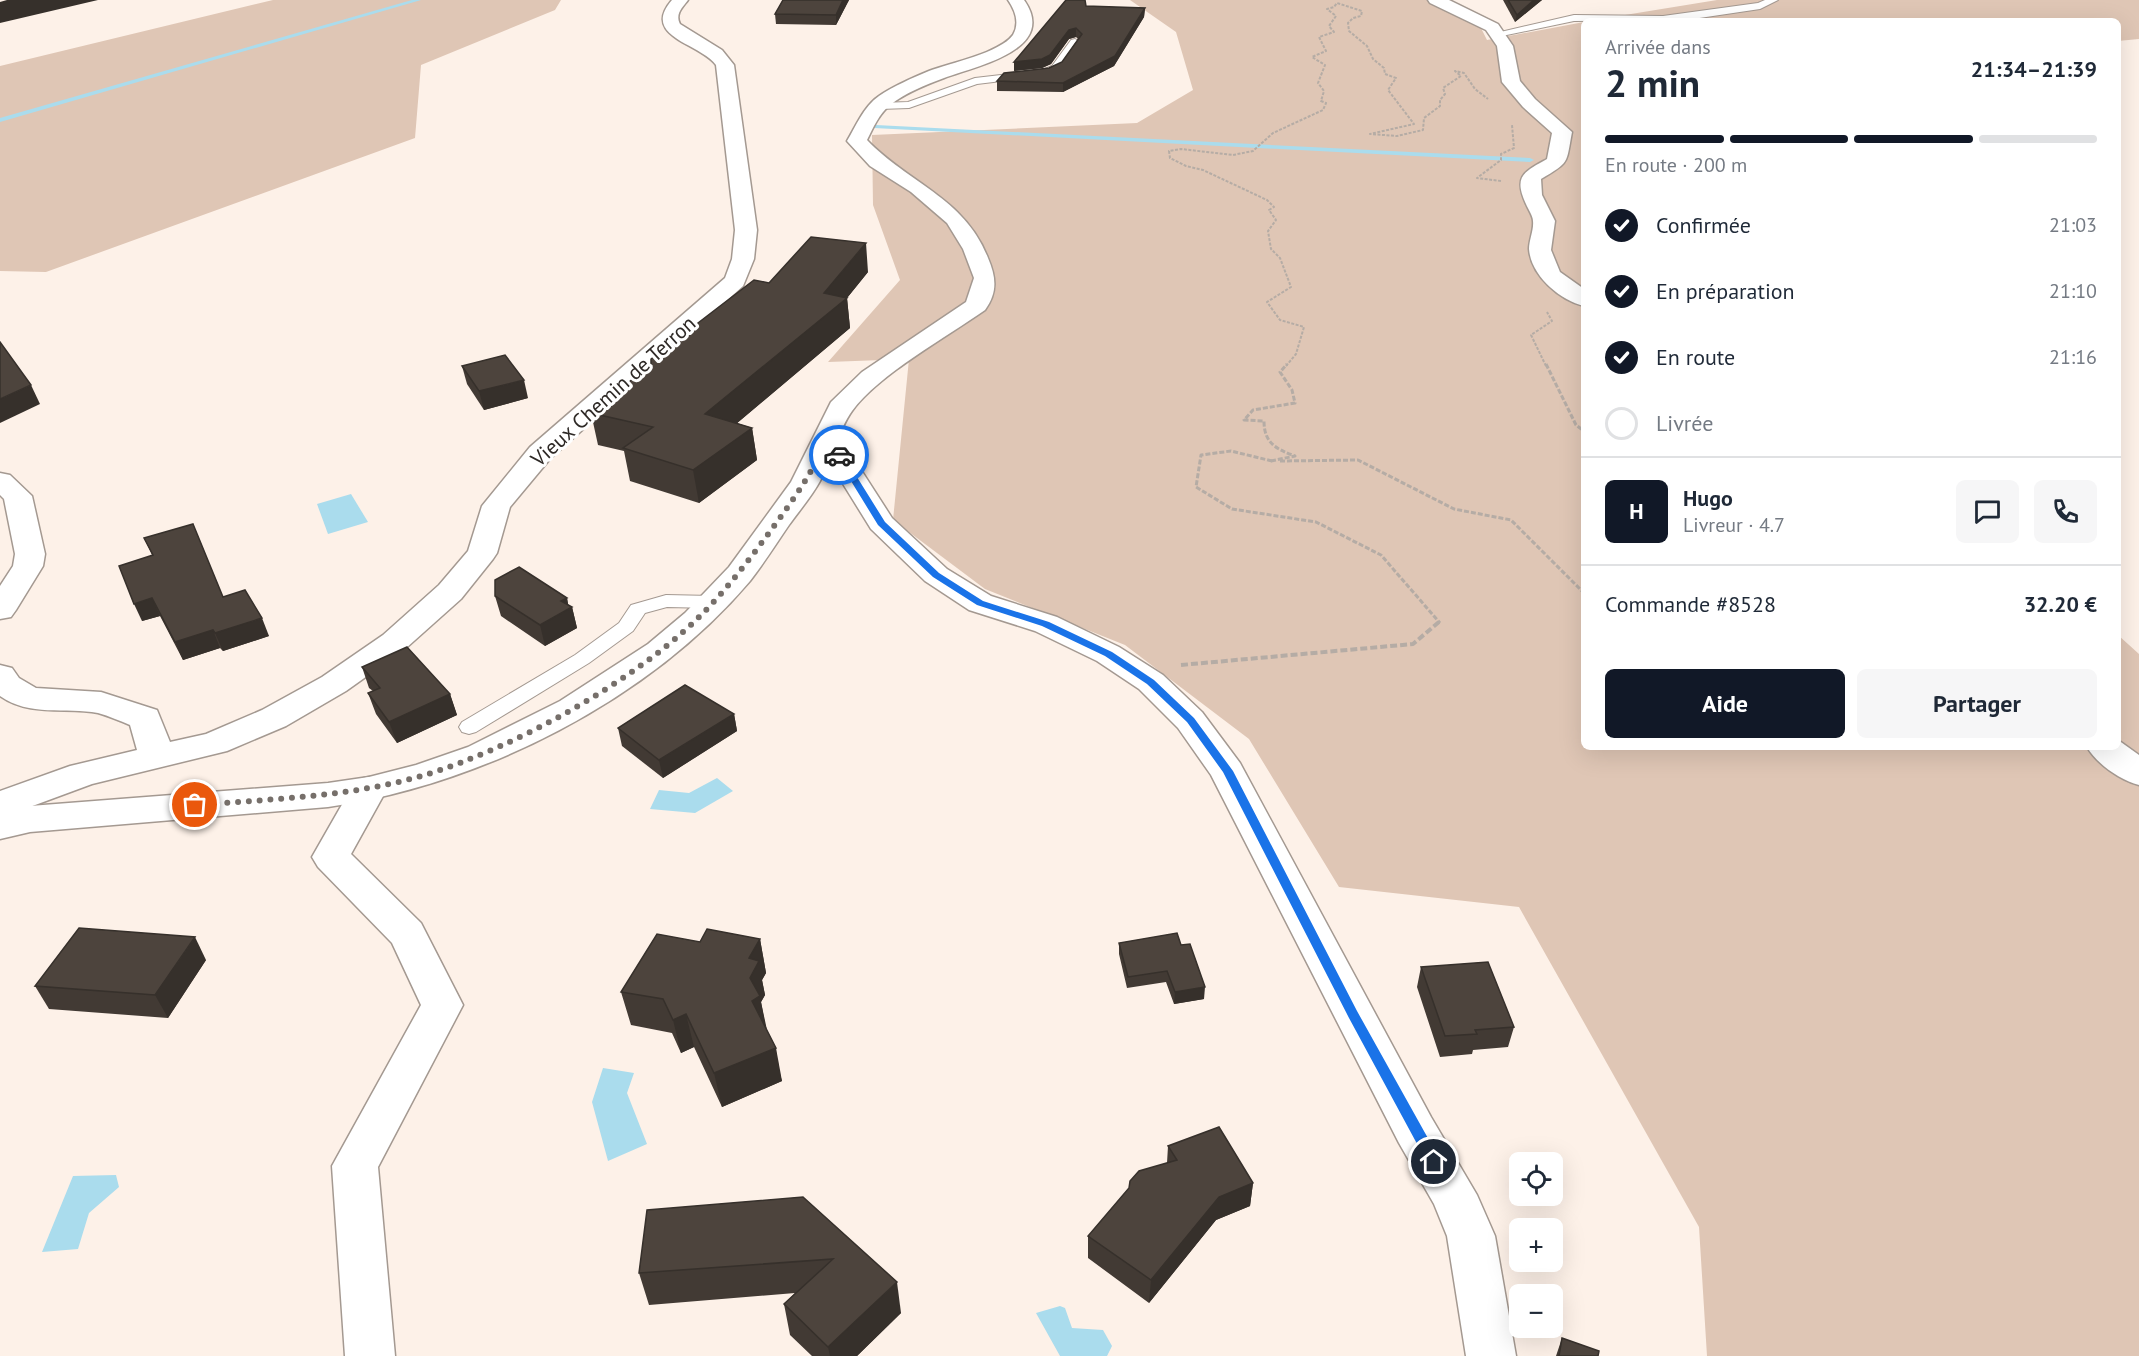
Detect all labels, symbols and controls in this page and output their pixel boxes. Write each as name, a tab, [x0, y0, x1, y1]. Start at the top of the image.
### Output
text: Arrivée dans	[1605, 34, 1711, 60]
text: 21:34–21:39	[1971, 55, 2097, 83]
text: 2 min	[1605, 57, 1700, 108]
text: En route · 200 m	[1605, 152, 1747, 178]
icon: check	[1605, 209, 1638, 242]
text: Confirmée	[1656, 211, 1751, 239]
text: 21:03	[2049, 212, 2097, 238]
icon: check	[1605, 275, 1638, 308]
text: En préparation	[1656, 277, 1795, 305]
text: 21:10	[2049, 278, 2097, 304]
street label: Vieux Chemin de Terron	[524, 310, 701, 473]
icon: check	[1605, 341, 1638, 374]
text: En route	[1656, 343, 1735, 371]
text: 21:16	[2049, 344, 2097, 370]
text: Livrée	[1656, 409, 1713, 437]
courier	[809, 425, 869, 485]
icon: car	[823, 439, 856, 472]
button: chat	[1956, 480, 2019, 543]
button: phone	[2034, 480, 2097, 543]
text: Hugo	[1683, 484, 1733, 512]
text: H	[1629, 497, 1644, 525]
text: Livreur · 4.7	[1683, 512, 1785, 538]
text: Commande #8528	[1605, 590, 1776, 618]
text: 32.20 €	[2024, 590, 2097, 618]
button: Aide	[1605, 669, 1845, 738]
button: Partager	[1857, 669, 2097, 738]
pin	[169, 779, 220, 830]
icon: bag	[178, 788, 211, 821]
pin	[1408, 1136, 1459, 1187]
icon: home	[1417, 1145, 1450, 1178]
map controls	[1509, 1152, 1563, 1338]
button: locate	[1509, 1152, 1563, 1206]
button: +	[1509, 1218, 1563, 1272]
button: −	[1509, 1284, 1563, 1338]

